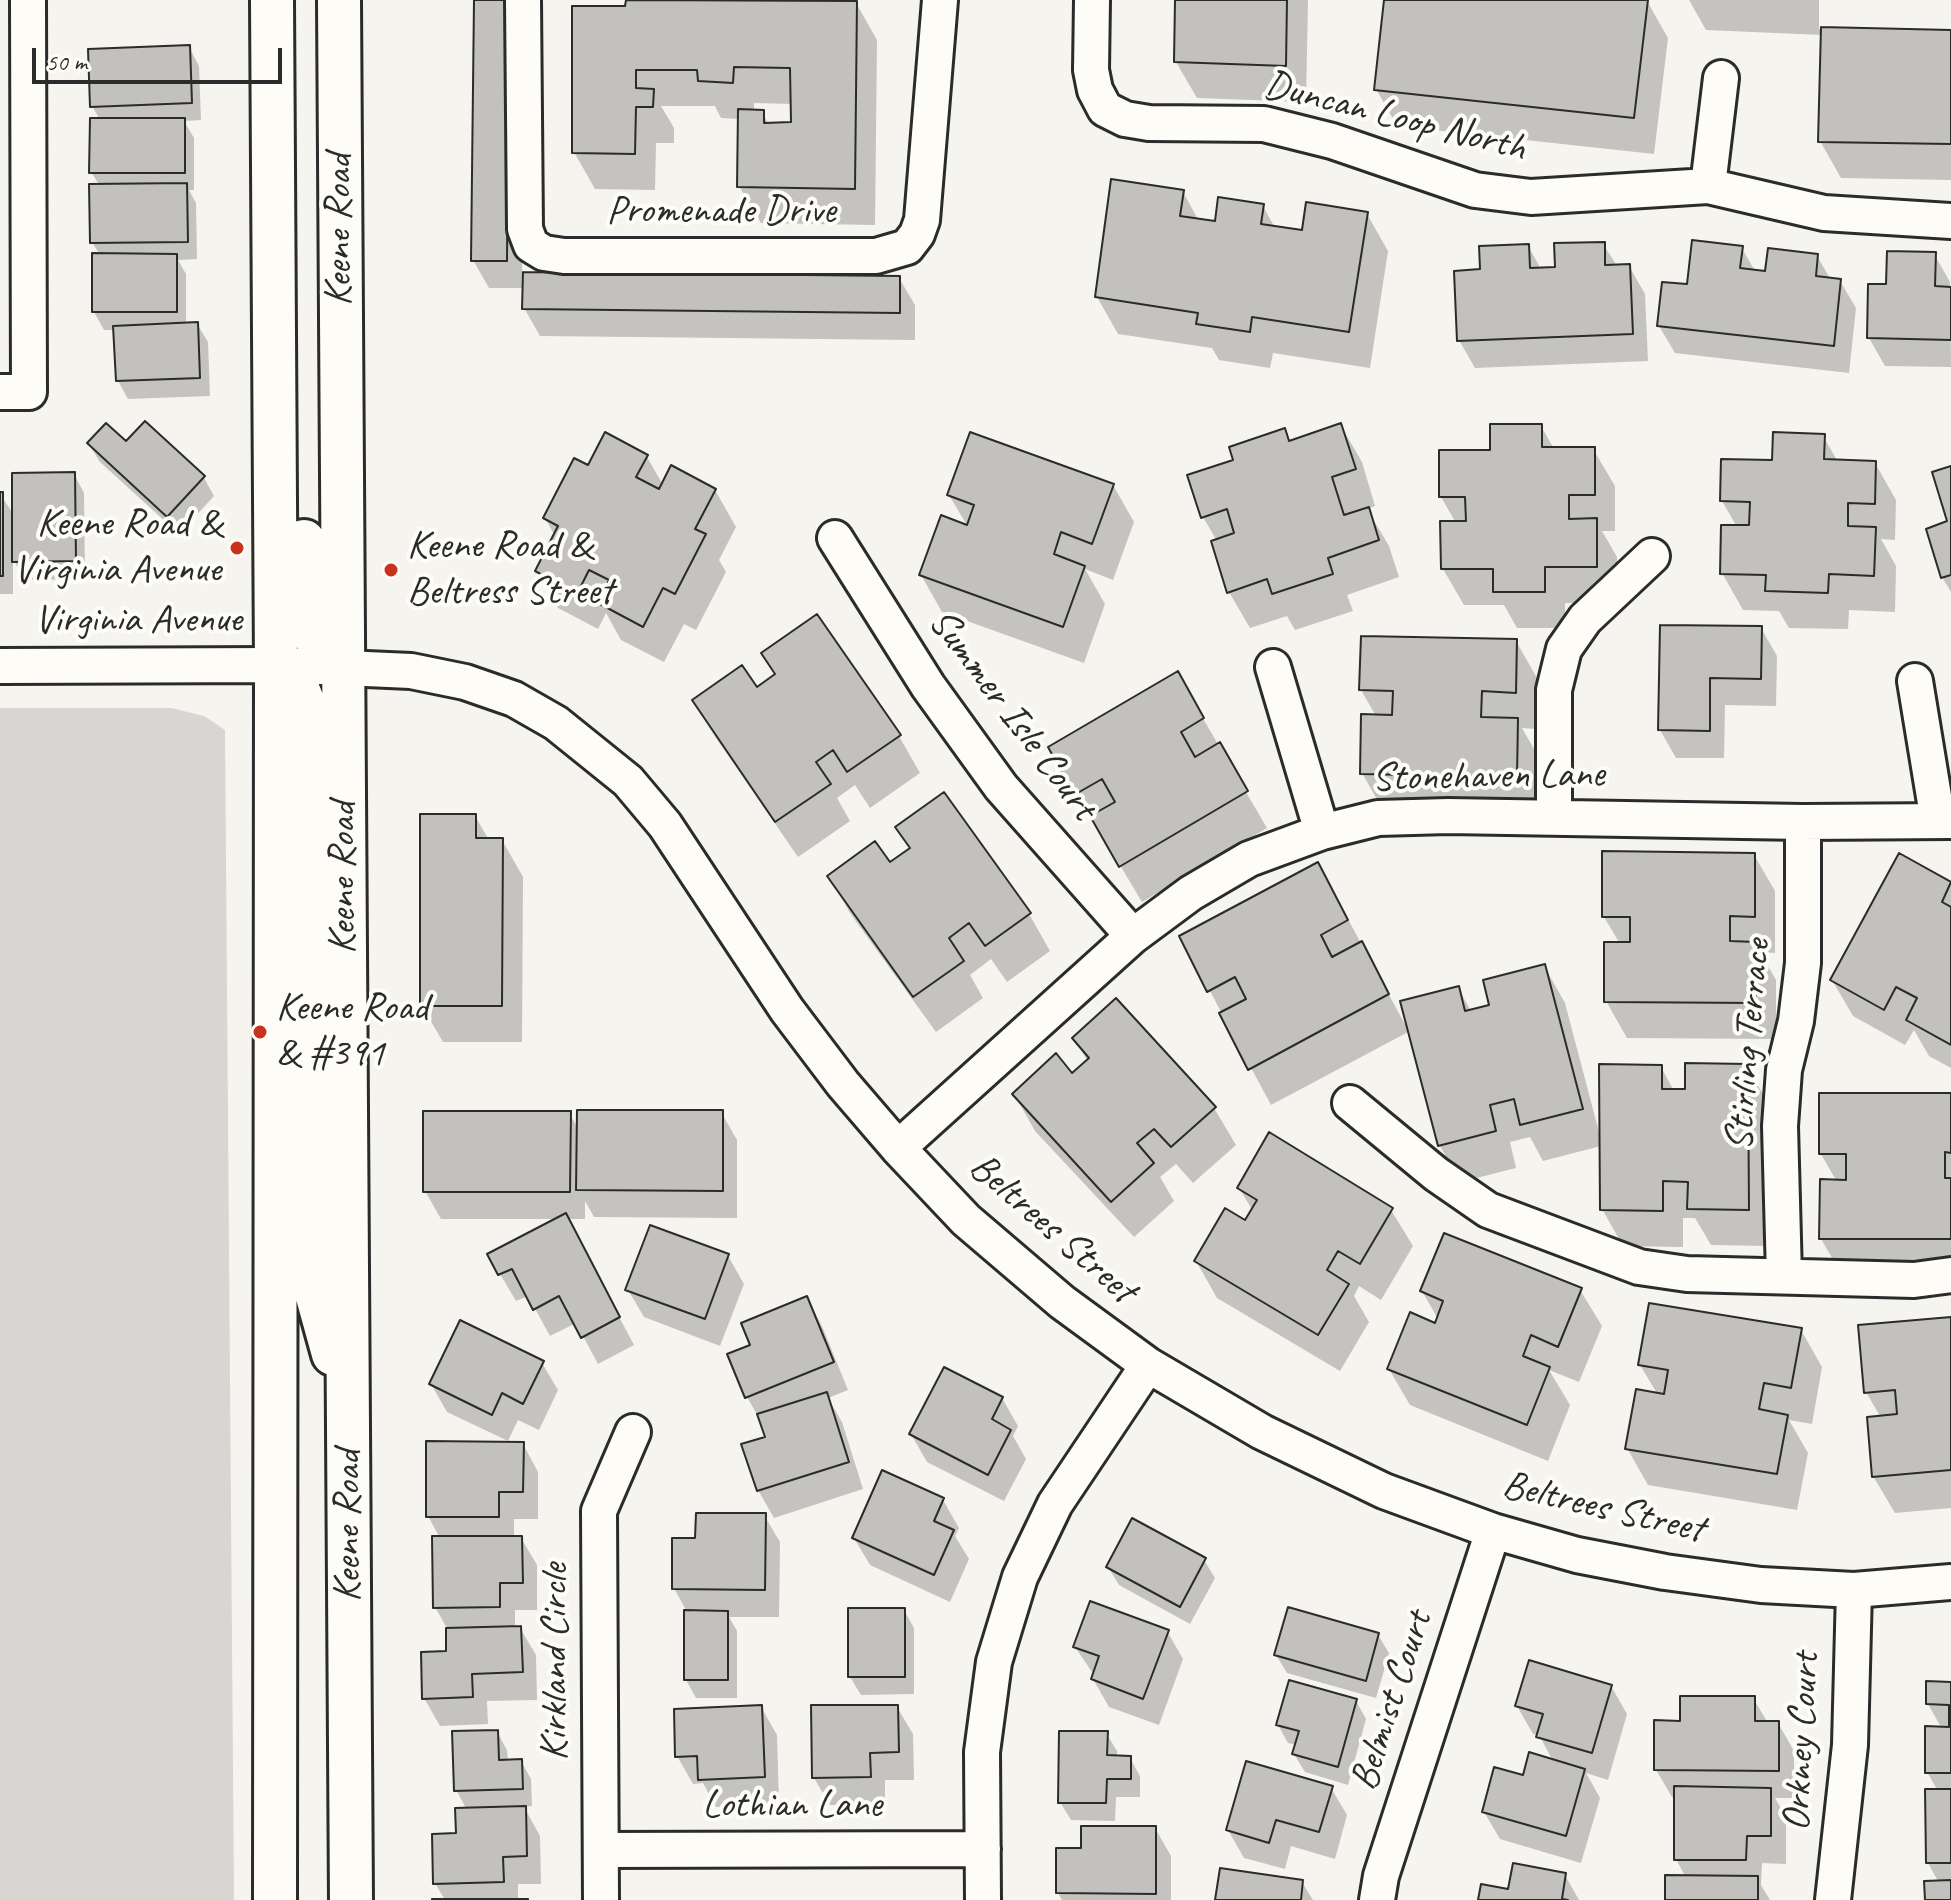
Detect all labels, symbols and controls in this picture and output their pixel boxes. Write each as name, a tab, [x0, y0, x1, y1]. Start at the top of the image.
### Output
scale bar	[36, 32, 286, 82]
text: 50 m	[46, 47, 87, 77]
street label: Duncan Loop North	[1259, 61, 1531, 173]
street label: Keene Road	[316, 154, 364, 306]
street label: Promenade Drive	[606, 188, 836, 236]
place label: Keene Road & Virginia Avenue	[13, 501, 221, 595]
place label: Keene Road & Beltress Street	[407, 523, 613, 617]
marker: Keene Road & Virginia Avenue	[228, 539, 246, 557]
marker: Keene Road & Beltress Street	[382, 561, 400, 579]
street label: Virginia Avenue	[34, 597, 242, 645]
street label: Summer Isle Court	[917, 600, 1107, 830]
street label: Stonehaven Lane	[1371, 751, 1605, 803]
street label: Keene Road	[320, 802, 368, 954]
street label: Stirling Terrace	[1716, 937, 1782, 1153]
place label: Keene Road & #391	[276, 985, 428, 1079]
marker: Keene Road & #391	[251, 1023, 269, 1041]
street label: Beltrees Street	[959, 1144, 1145, 1314]
street label: Keene Road	[325, 1450, 373, 1602]
street label: Beltrees Street	[1498, 1462, 1708, 1554]
street label: Kirkland Circle	[532, 1563, 580, 1761]
street label: Belmist Court	[1341, 1606, 1443, 1796]
street label: Orkney Court	[1773, 1652, 1831, 1832]
street label: Lothian Lane	[702, 1782, 882, 1830]

